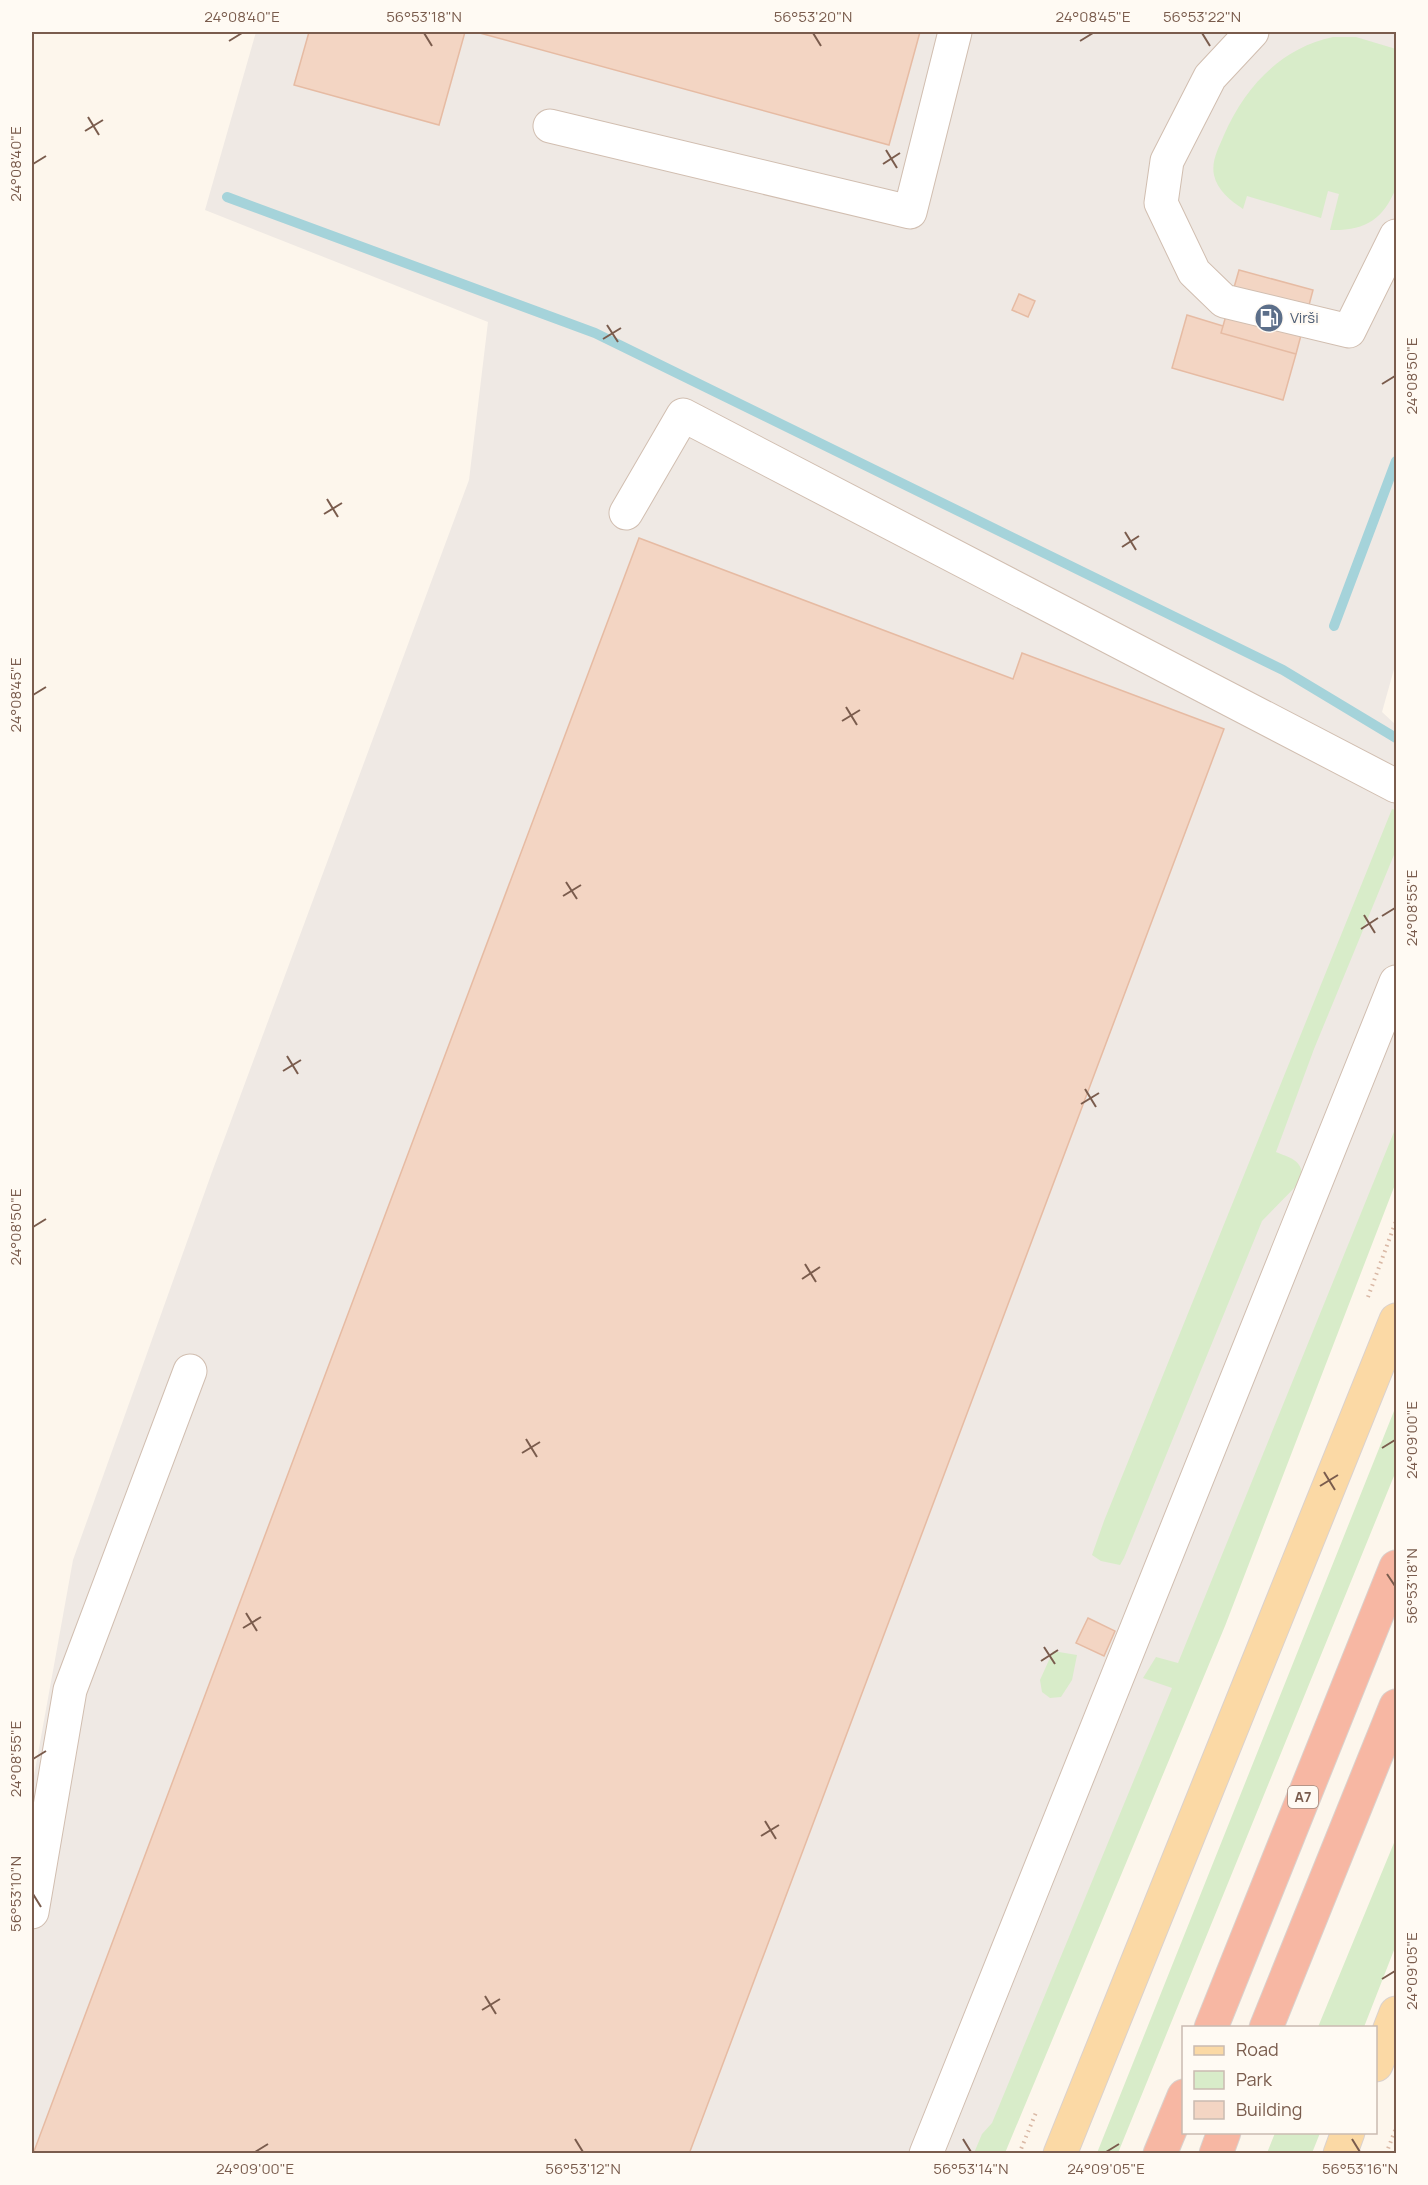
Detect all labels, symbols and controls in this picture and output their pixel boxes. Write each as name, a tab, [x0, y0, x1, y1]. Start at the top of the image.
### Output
text: 24°08'40"E	[204, 6, 280, 27]
text: 56°53'18"N	[386, 6, 462, 27]
text: 56°53'20"N	[774, 6, 852, 27]
text: 24°08'45"E	[1055, 6, 1131, 27]
text: 56°53'22"N	[1163, 6, 1241, 27]
text: 24°08'40"E	[5, 126, 26, 202]
fuel station icon: Virši	[1253, 302, 1285, 334]
place label: Virši	[1290, 307, 1319, 328]
text: 24°08'50"E	[1401, 337, 1422, 415]
text: 24°08'45"E	[5, 657, 26, 733]
text: 24°08'55"E	[1401, 870, 1422, 946]
text: 24°08'50"E	[5, 1188, 26, 1266]
text: 24°09'00"E	[1401, 1401, 1422, 1479]
text: 56°53'18"N	[1401, 1548, 1422, 1624]
text: 24°08'55"E	[5, 1721, 26, 1797]
road number: A7	[1288, 1786, 1318, 1808]
text: 56°53'10"N	[5, 1856, 26, 1932]
text: 24°09'05"E	[1401, 1932, 1422, 2010]
legend	[1182, 2026, 1377, 2134]
text: Road	[1236, 2037, 1279, 2061]
text: Park	[1236, 2067, 1273, 2091]
text: Building	[1236, 2097, 1302, 2121]
text: 24°09'00"E	[216, 2158, 294, 2179]
text: 56°53'12"N	[545, 2158, 621, 2179]
text: 56°53'14"N	[933, 2158, 1009, 2179]
text: 24°09'05"E	[1067, 2158, 1145, 2179]
text: 56°53'16"N	[1322, 2158, 1398, 2179]

